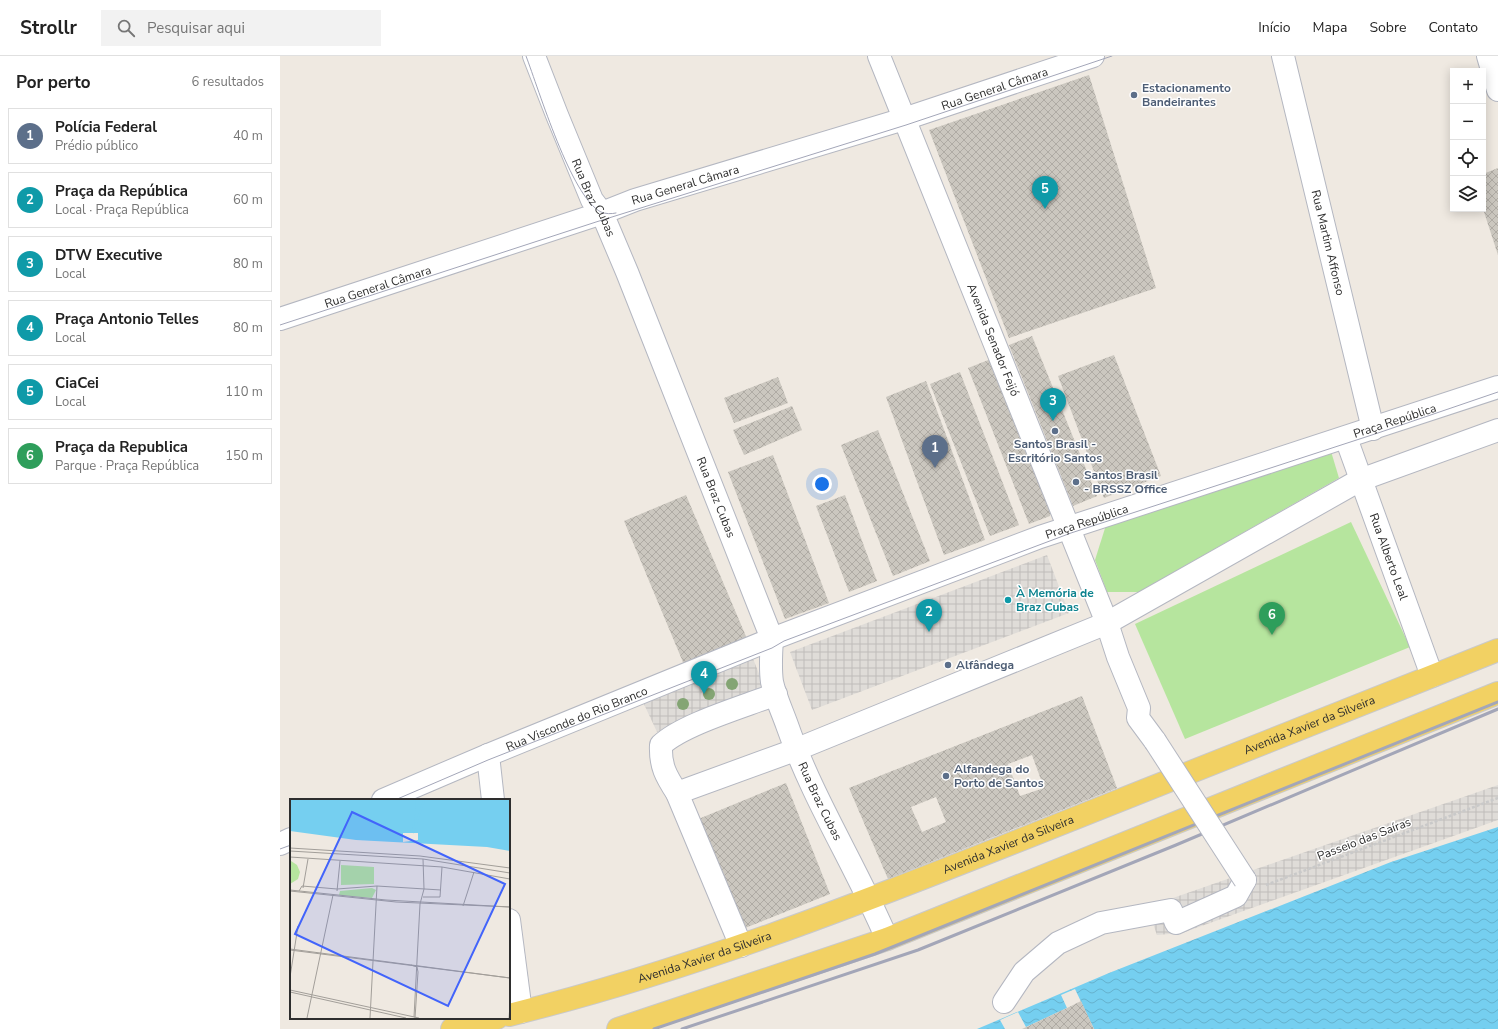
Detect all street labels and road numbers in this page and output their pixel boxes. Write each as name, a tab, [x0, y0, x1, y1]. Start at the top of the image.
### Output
street label: Rua General Câmara	[939, 64, 1050, 114]
street label: Rua Braz Cubas	[568, 156, 619, 239]
street label: Rua General Câmara	[630, 161, 741, 209]
street label: Rua Martim Affonso	[1308, 188, 1349, 297]
street label: Rua General Câmara	[322, 262, 433, 312]
street label: Avenida Senador Feijó	[963, 281, 1023, 399]
street label: Praça República	[1351, 400, 1438, 442]
street label: Rua Braz Cubas	[693, 455, 739, 540]
street label: Praça República	[1043, 501, 1130, 543]
street label: Rua Alberto Leal	[1366, 511, 1412, 603]
street label: Rua Visconde do Rio Branco	[503, 683, 650, 755]
street label: Avenida Xavier da Silveira	[1241, 692, 1377, 758]
street label: Rua Braz Cubas	[794, 759, 846, 843]
street label: Avenida Xavier da Silveira	[940, 811, 1076, 878]
street label: Passeio das Saíras	[1315, 814, 1413, 864]
street label: Avenida Xavier da Silveira	[636, 928, 774, 987]

